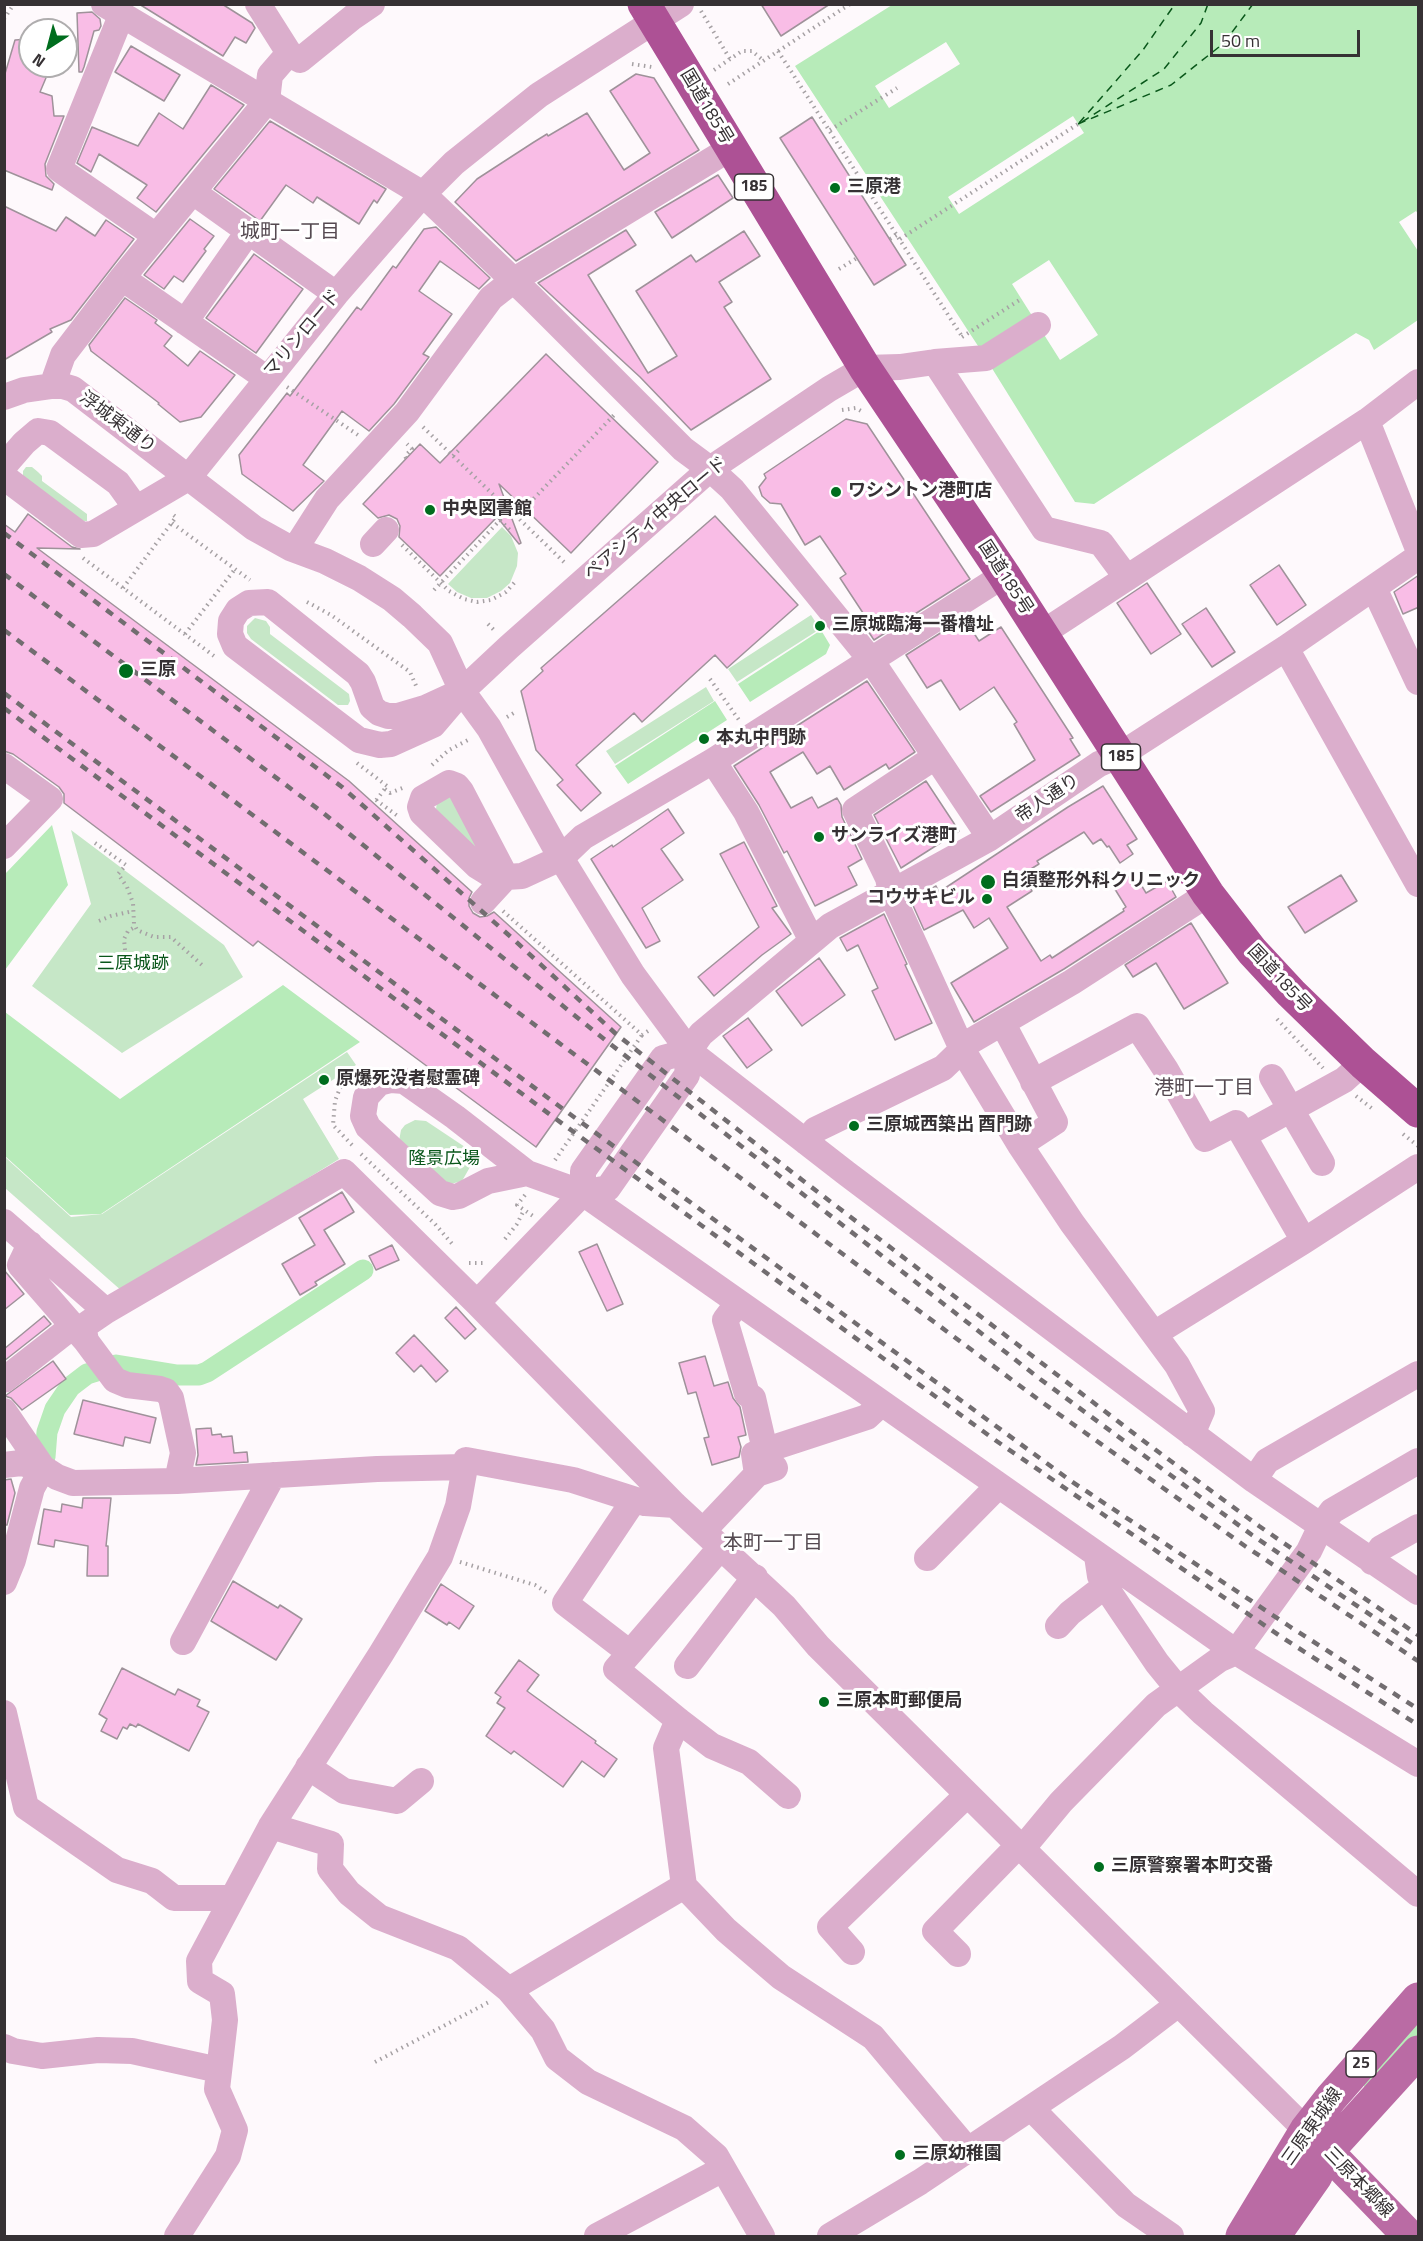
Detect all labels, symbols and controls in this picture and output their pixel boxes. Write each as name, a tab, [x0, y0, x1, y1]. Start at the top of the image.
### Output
north arrow	[18, 18, 78, 78]
scale bar	[1213, 18, 1363, 56]
text: 50 m	[1221, 27, 1260, 54]
text: N	[27, 48, 50, 74]
street label: 国道185号	[675, 65, 737, 149]
road number: 185	[734, 174, 774, 200]
place label: 三原港	[847, 177, 901, 199]
marker: 三原港	[828, 181, 842, 195]
district label: 城町一丁目	[240, 221, 340, 245]
street label: マリンロード	[260, 286, 346, 382]
street label: 浮城東通り	[75, 387, 159, 459]
street label: ペアシティ中央ロード	[580, 453, 732, 585]
place label: ワシントン港町店	[848, 481, 992, 503]
marker: ワシントン港町店	[829, 485, 843, 499]
place label: 中央図書館	[442, 499, 532, 521]
marker: 中央図書館	[423, 503, 437, 517]
street label: 国道185号	[973, 537, 1037, 619]
place label: 三原城臨海一番櫓址	[832, 615, 994, 637]
marker: 三原城臨海一番櫓址	[813, 619, 827, 633]
place label: 三原	[140, 660, 176, 682]
marker: 三原	[117, 662, 135, 680]
place label: 本丸中門跡	[716, 728, 806, 750]
marker: 本丸中門跡	[697, 732, 711, 746]
road number: 185	[1102, 744, 1140, 770]
street label: 帝人通り	[1012, 770, 1084, 828]
place label: サンライズ港町	[831, 826, 957, 848]
marker: サンライズ港町	[812, 830, 826, 844]
place label: 白須整形外科クリニック	[1002, 871, 1200, 893]
marker: 白須整形外科クリニック	[979, 873, 997, 891]
place label: コウサキビル	[867, 888, 975, 910]
marker: コウサキビル	[980, 892, 994, 906]
street label: 国道185号	[1242, 941, 1316, 1017]
park label: 三原城跡	[97, 954, 169, 976]
place label: 原爆死没者慰霊碑	[336, 1069, 480, 1091]
marker: 原爆死没者慰霊碑	[317, 1073, 331, 1087]
district label: 港町一丁目	[1154, 1077, 1254, 1101]
place label: 三原城西築出 酉門跡	[866, 1115, 1032, 1137]
marker: 三原城西築出 酉門跡	[847, 1119, 861, 1133]
park label: 隆景広場	[408, 1149, 480, 1171]
district label: 本町一丁目	[723, 1532, 823, 1556]
place label: 三原本町郵便局	[836, 1691, 962, 1713]
marker: 三原本町郵便局	[817, 1695, 831, 1709]
place label: 三原警察署本町交番	[1111, 1856, 1273, 1878]
marker: 三原警察署本町交番	[1092, 1860, 1106, 1874]
road number: 25	[1346, 2051, 1376, 2077]
street label: 三原東城線	[1278, 2084, 1348, 2170]
street label: 三原本郷線	[1319, 2143, 1397, 2223]
place label: 三原幼稚園	[912, 2144, 1002, 2166]
marker: 三原幼稚園	[893, 2148, 907, 2162]

